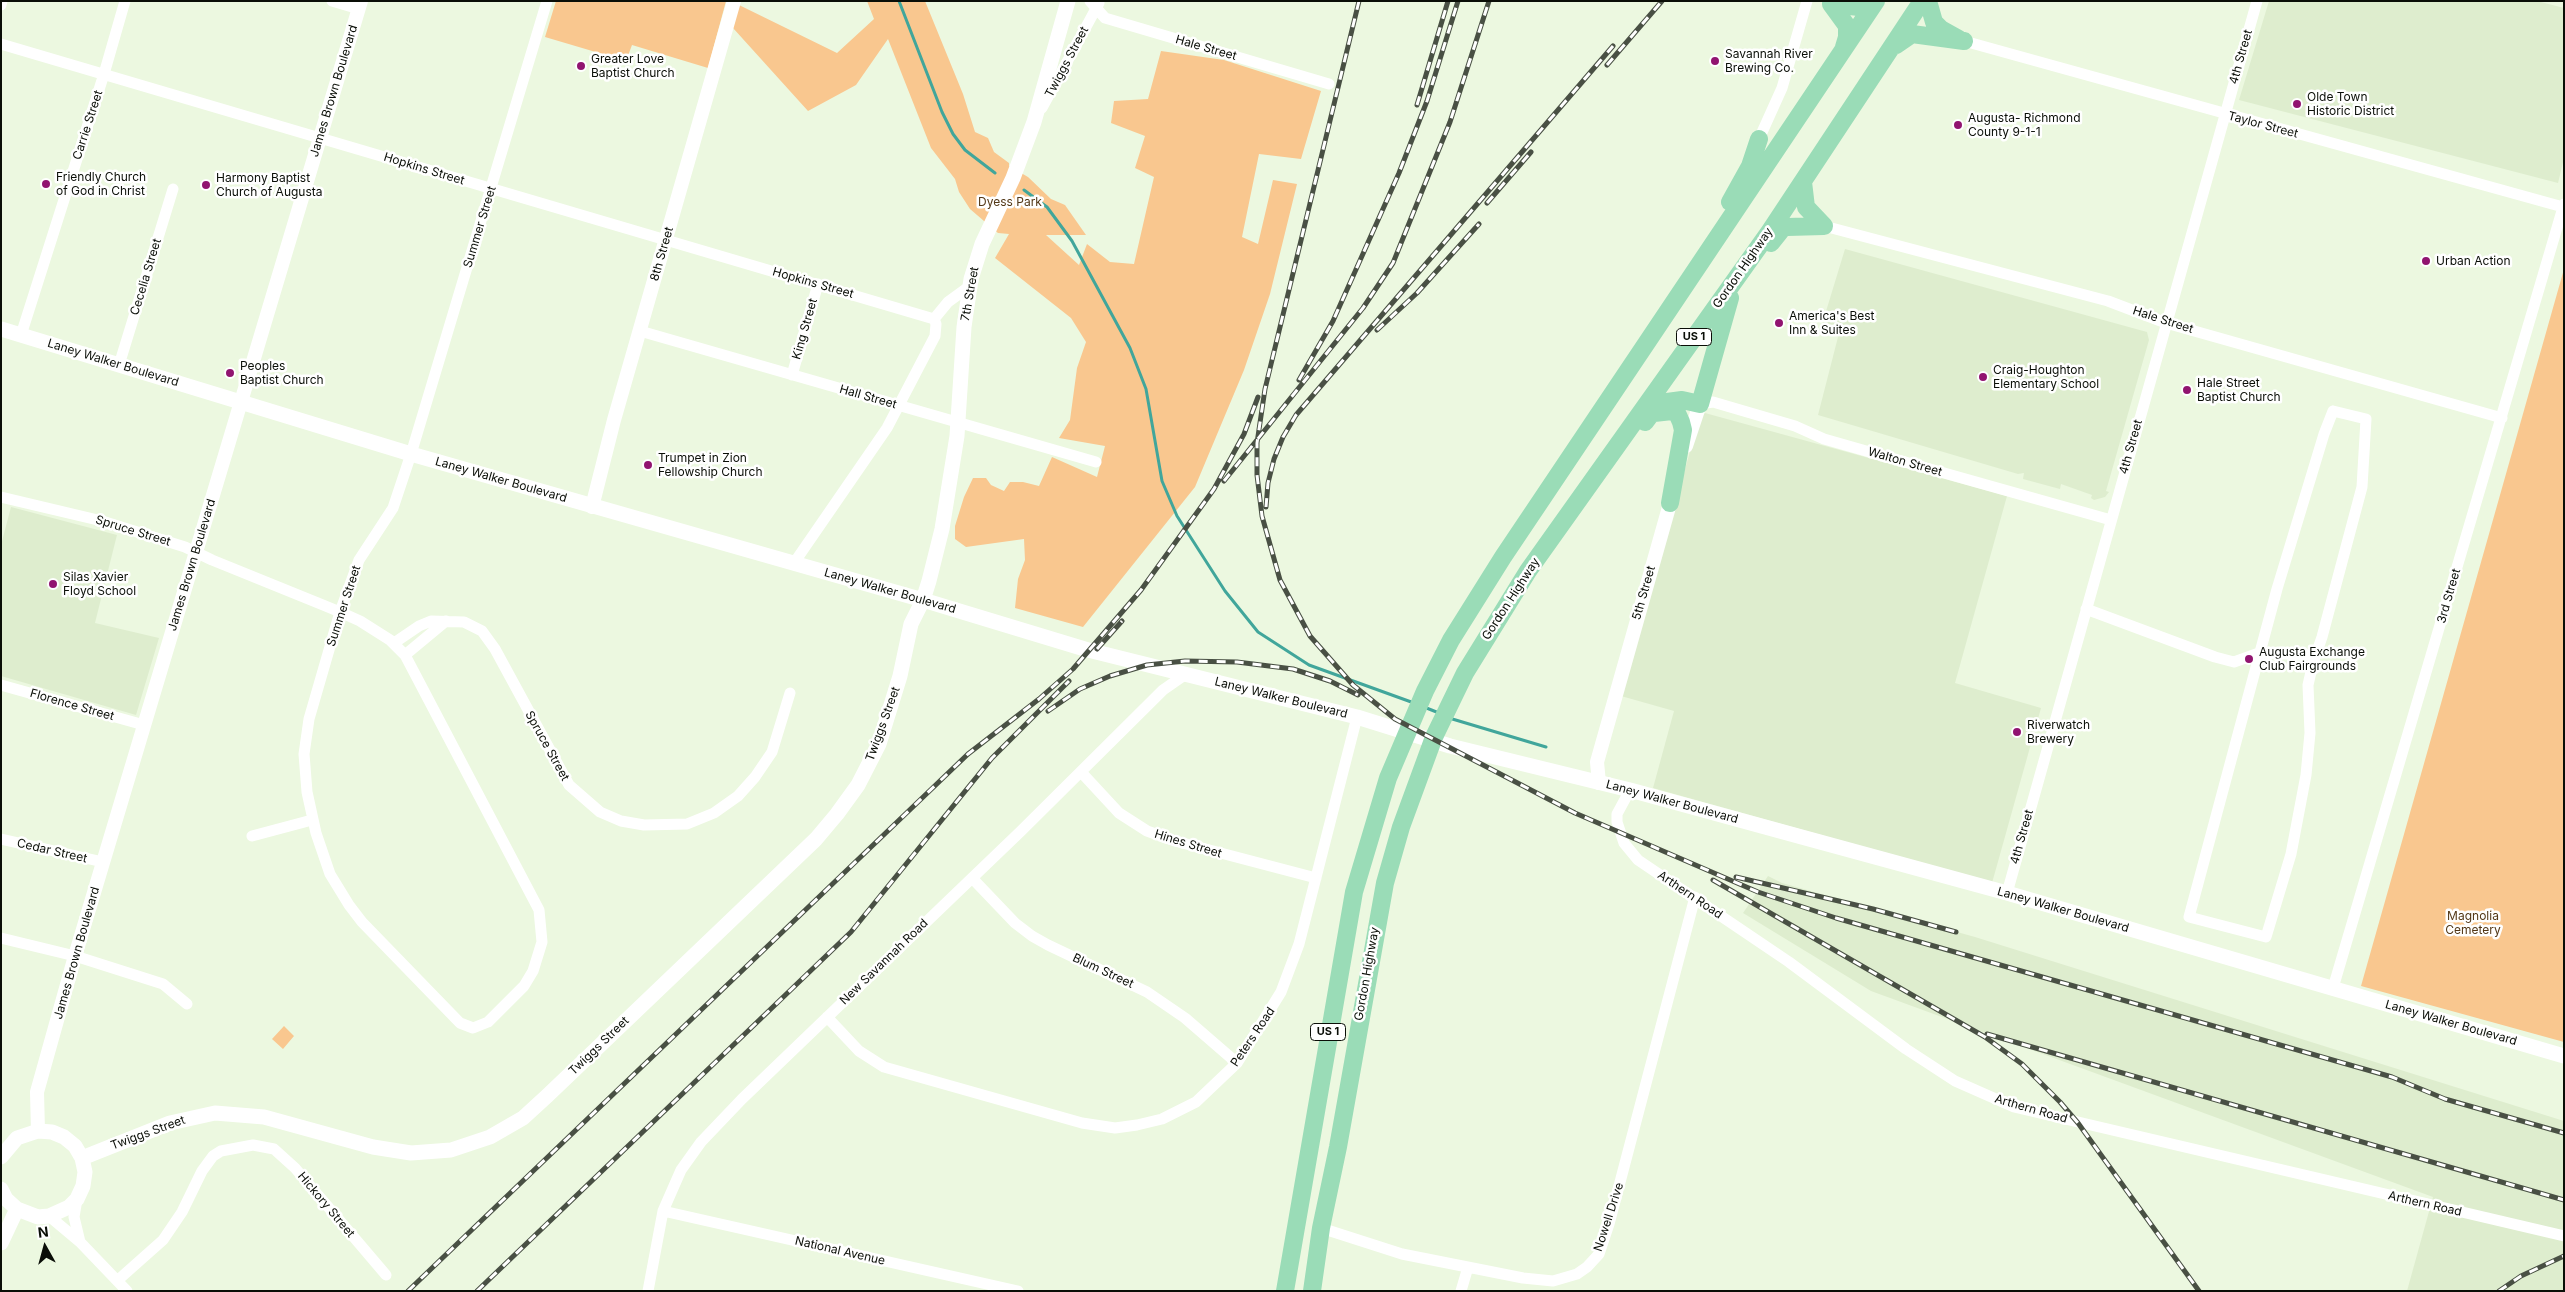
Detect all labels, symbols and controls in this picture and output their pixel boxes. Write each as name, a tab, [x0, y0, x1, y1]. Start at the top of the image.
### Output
street label: James Brown Boulevard	[307, 23, 361, 159]
street label: Twiggs Street	[1042, 24, 1092, 100]
street label: 4th Street	[2226, 28, 2256, 86]
street label: Hale Street	[1174, 32, 1238, 64]
place label: Savannah River Brewing Co.	[1725, 47, 1813, 75]
place label: Greater Love Baptist Church	[591, 52, 675, 80]
marker: Savannah River Brewing Co.	[1709, 55, 1721, 67]
marker: Greater Love Baptist Church	[575, 60, 587, 72]
street label: Carrie Street	[70, 89, 106, 161]
place label: Olde Town Historic District	[2307, 90, 2394, 118]
marker: Olde Town Historic District	[2291, 98, 2303, 110]
street label: Taylor Street	[2226, 109, 2300, 141]
place label: Augusta- Richmond County 9-1-1	[1968, 111, 2081, 139]
marker: Augusta- Richmond County 9-1-1	[1952, 119, 1964, 131]
street label: Hopkins Street	[382, 150, 466, 188]
place label: Friendly Church of God in Christ	[56, 170, 146, 198]
place label: Harmony Baptist Church of Augusta	[216, 171, 322, 199]
marker: Friendly Church of God in Christ	[40, 178, 52, 190]
marker: Harmony Baptist Church of Augusta	[200, 179, 212, 191]
street label: Summer Street	[461, 184, 499, 270]
park label: Dyess Park	[978, 195, 1042, 209]
street label: 8th Street	[647, 225, 677, 283]
street label: Gordon Highway	[1710, 225, 1776, 311]
street label: Cecelia Street	[128, 237, 164, 317]
place label: Urban Action	[2436, 254, 2511, 268]
marker: Urban Action	[2420, 255, 2432, 267]
street label: Hopkins Street	[771, 265, 855, 301]
street label: 7th Street	[958, 266, 982, 322]
street label: King Street	[789, 297, 821, 361]
street label: Hale Street	[2131, 303, 2195, 337]
place label: America's Best Inn & Suites	[1789, 309, 1875, 337]
marker: America's Best Inn & Suites	[1773, 317, 1785, 329]
road number: US 1	[1676, 328, 1712, 346]
street label: Laney Walker Boulevard	[46, 336, 180, 390]
place label: Peoples Baptist Church	[240, 359, 324, 387]
place label: Craig-Houghton Elementary School	[1993, 363, 2099, 391]
marker: Peoples Baptist Church	[224, 367, 236, 379]
marker: Craig-Houghton Elementary School	[1977, 371, 1989, 383]
place label: Hale Street Baptist Church	[2197, 376, 2281, 404]
street label: Hall Street	[838, 382, 898, 412]
marker: Hale Street Baptist Church	[2181, 384, 2193, 396]
street label: 4th Street	[2116, 418, 2146, 476]
street label: Walton Street	[1866, 445, 1944, 479]
place label: Trumpet in Zion Fellowship Church	[658, 451, 763, 479]
street label: Laney Walker Boulevard	[433, 454, 569, 506]
marker: Trumpet in Zion Fellowship Church	[642, 459, 654, 471]
street label: James Brown Boulevard	[165, 497, 219, 633]
street label: Spruce Street	[94, 513, 172, 549]
street label: Gordon Highway	[1479, 555, 1543, 643]
street label: Summer Street	[324, 564, 364, 648]
street label: 5th Street	[1629, 564, 1659, 622]
street label: Laney Walker Boulevard	[822, 565, 958, 617]
street label: 3rd Street	[2434, 567, 2464, 625]
place label: Silas Xavier Floyd School	[63, 570, 136, 598]
marker: Silas Xavier Floyd School	[47, 578, 59, 590]
place label: Augusta Exchange Club Fairgrounds	[2259, 645, 2365, 673]
marker: Augusta Exchange Club Fairgrounds	[2243, 653, 2255, 665]
street label: Laney Walker Boulevard	[1213, 675, 1349, 721]
street label: Twiggs Street	[863, 685, 903, 763]
street label: Florence Street	[28, 686, 116, 724]
street label: Spruce Street	[522, 709, 572, 783]
place label: Riverwatch Brewery	[2027, 718, 2090, 746]
marker: Riverwatch Brewery	[2011, 726, 2023, 738]
street label: Laney Walker Boulevard	[1604, 777, 1740, 827]
street label: 4th Street	[2007, 808, 2037, 866]
street label: Hines Street	[1153, 827, 1223, 861]
street label: Cedar Street	[15, 836, 89, 866]
street label: Arthern Road	[1655, 868, 1725, 922]
street label: Laney Walker Boulevard	[1995, 884, 2131, 936]
street label: James Brown Boulevard	[51, 885, 103, 1021]
park label: Magnolia Cemetery	[2445, 909, 2501, 937]
street label: New Savannah Road	[837, 916, 931, 1008]
street label: Gordon Highway	[1352, 926, 1382, 1022]
street label: Blum Street	[1070, 951, 1136, 991]
street label: Laney Walker Boulevard	[2383, 997, 2519, 1049]
street label: Peters Road	[1228, 1005, 1278, 1069]
street label: Twiggs Street	[566, 1014, 632, 1078]
road number: US 1	[1310, 1024, 1346, 1040]
street label: Arthern Road	[1993, 1092, 2069, 1126]
street label: Twiggs Street	[109, 1113, 187, 1153]
street label: Hickory Street	[294, 1169, 358, 1241]
street label: Nowell Drive	[1591, 1181, 1627, 1253]
street label: Arthern Road	[2387, 1189, 2463, 1219]
north arrow	[20, 1222, 70, 1272]
text: N	[37, 1223, 49, 1241]
street label: National Avenue	[794, 1234, 886, 1268]

